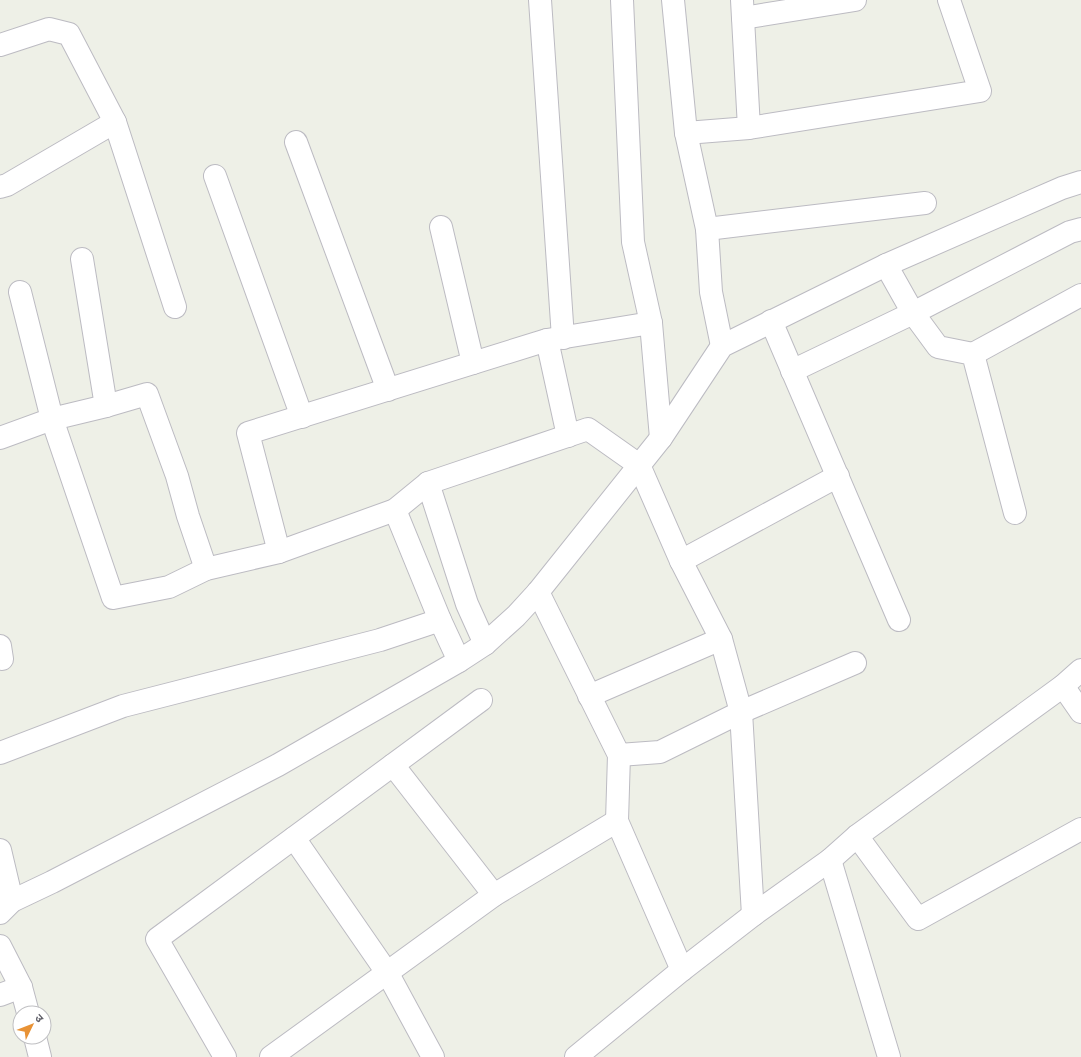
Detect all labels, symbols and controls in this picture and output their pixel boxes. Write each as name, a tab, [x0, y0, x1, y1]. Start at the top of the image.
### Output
north arrow	[12, 1005, 52, 1045]
text: उ	[33, 1012, 46, 1025]

